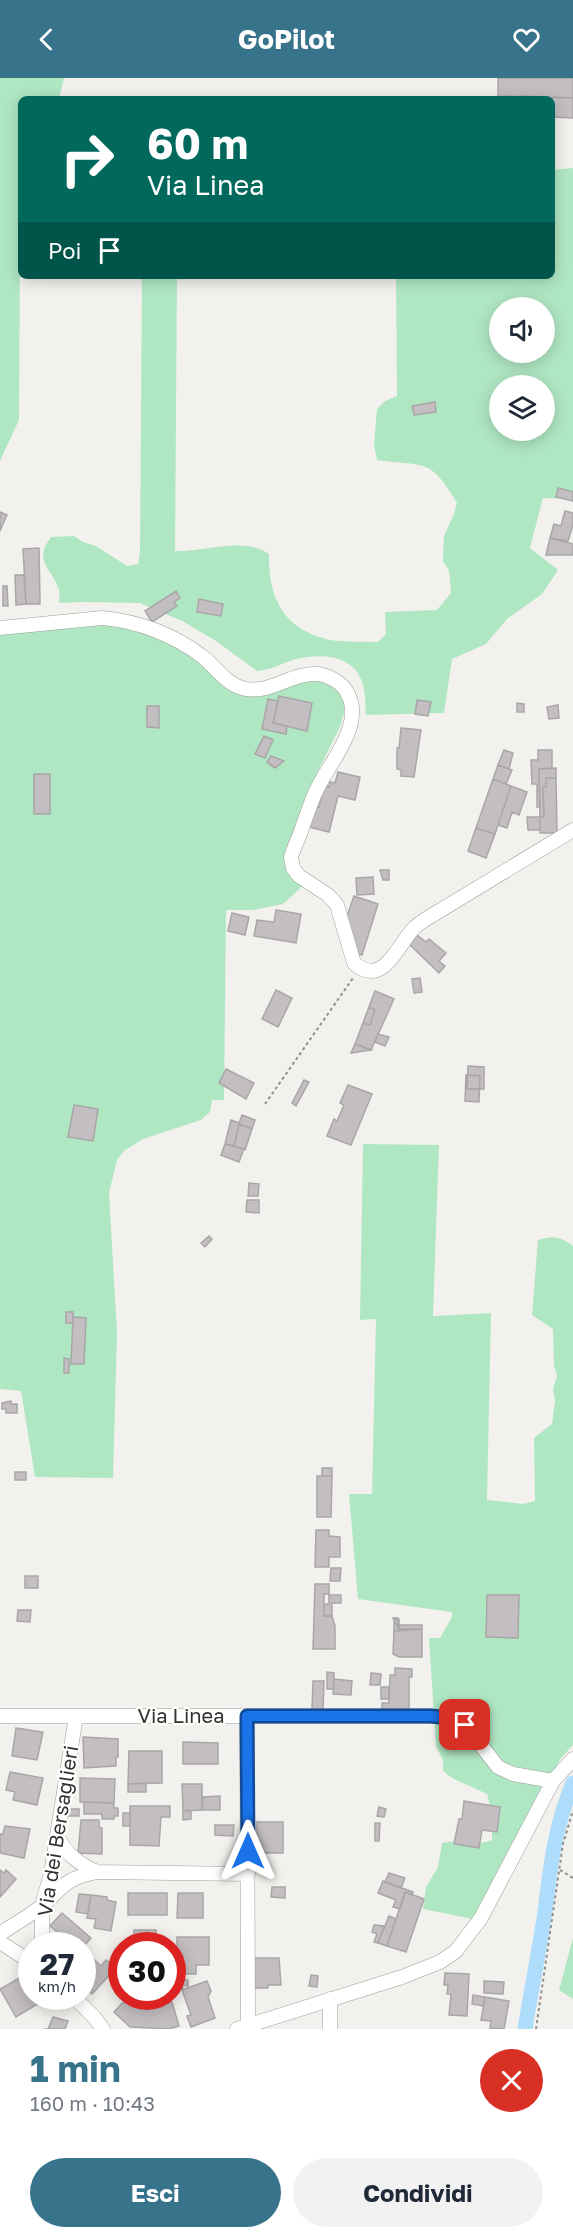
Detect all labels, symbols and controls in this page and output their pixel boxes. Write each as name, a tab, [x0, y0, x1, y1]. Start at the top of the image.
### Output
icon: back	[30, 23, 63, 56]
text: GoPilot	[238, 23, 335, 55]
icon: heart	[510, 23, 543, 56]
text: 60 m	[147, 118, 248, 168]
icon: right	[48, 120, 126, 198]
text: Via Linea	[147, 169, 264, 201]
icon: arrive	[93, 234, 126, 267]
text: Poi	[48, 237, 81, 264]
map controls	[489, 297, 555, 441]
button: sound	[489, 297, 555, 363]
button: layers	[489, 375, 555, 441]
pin	[439, 1699, 490, 1750]
street label: Via Linea	[137, 1703, 225, 1727]
icon: arrive	[448, 1708, 481, 1741]
street label: Via dei Bersaglieri	[32, 1744, 82, 1918]
position arrow	[216, 1819, 280, 1883]
speed limit sign: 30	[108, 1932, 186, 2010]
text: 27	[40, 1946, 74, 1982]
text: km/h	[38, 1977, 76, 1995]
text: 1 min	[30, 2047, 121, 2090]
button: close	[480, 2049, 543, 2112]
text: 160 m · 10:43	[30, 2091, 155, 2115]
button: Esci	[30, 2158, 281, 2227]
button: Condividi	[293, 2158, 543, 2227]

